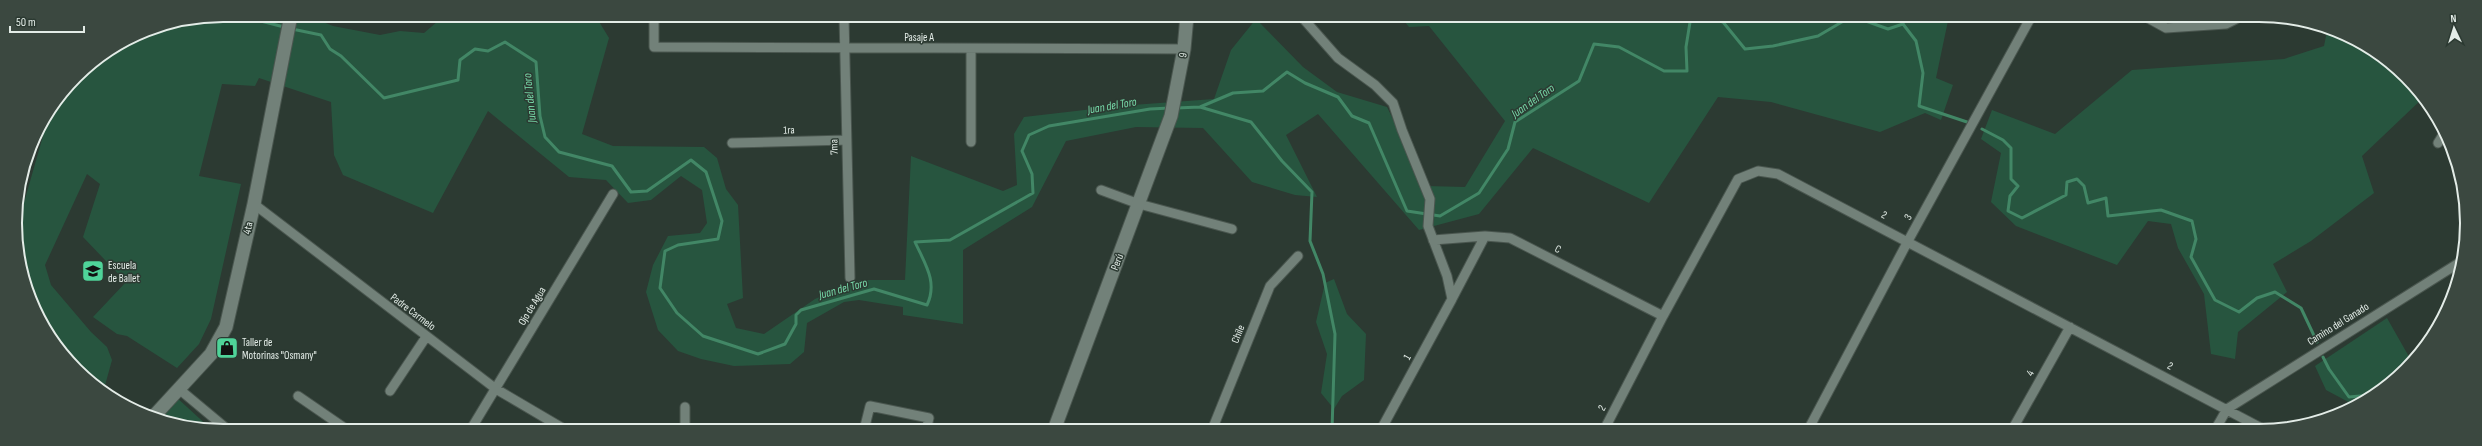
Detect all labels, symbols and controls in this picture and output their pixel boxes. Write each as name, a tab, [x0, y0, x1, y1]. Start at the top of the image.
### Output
scale bar	[10, 8, 84, 34]
north arrow	[2434, 8, 2474, 48]
text: N	[2450, 12, 2457, 25]
text: 50 m	[16, 15, 36, 30]
street label: Pasaje A	[904, 31, 934, 44]
street label: 9	[1176, 51, 1190, 58]
water label: Juan del Toro	[520, 72, 540, 124]
water label: Juan del Toro	[1508, 81, 1558, 122]
water label: Juan del Toro	[1085, 94, 1138, 118]
street label: 1ra	[783, 123, 795, 137]
street label: 7ma	[827, 139, 841, 155]
street label: 2	[1879, 208, 1889, 222]
street label: 3	[1901, 211, 1915, 222]
street label: 4ta	[240, 221, 256, 235]
street label: C	[1553, 242, 1563, 256]
street label: Perú	[1108, 251, 1126, 272]
school or university icon: Escuela de Ballet	[80, 258, 106, 284]
place label: Escuela de Ballet	[108, 259, 140, 285]
water label: Juan del Toro	[816, 275, 869, 303]
street label: Ojo de Agua	[515, 284, 549, 328]
street label: Padre Carmelo	[388, 291, 438, 333]
street label: Camino del Ganado	[2305, 300, 2372, 348]
street label: Chile	[1228, 323, 1248, 345]
shop icon: Taller de Motorinas "Osmany"	[214, 335, 240, 361]
place label: Taller de Motorinas "Osmany"	[242, 336, 317, 362]
street label: 1	[1400, 352, 1414, 362]
street label: 2	[2165, 359, 2175, 373]
street label: 4	[2023, 367, 2037, 378]
street label: 2	[1595, 403, 1609, 413]

